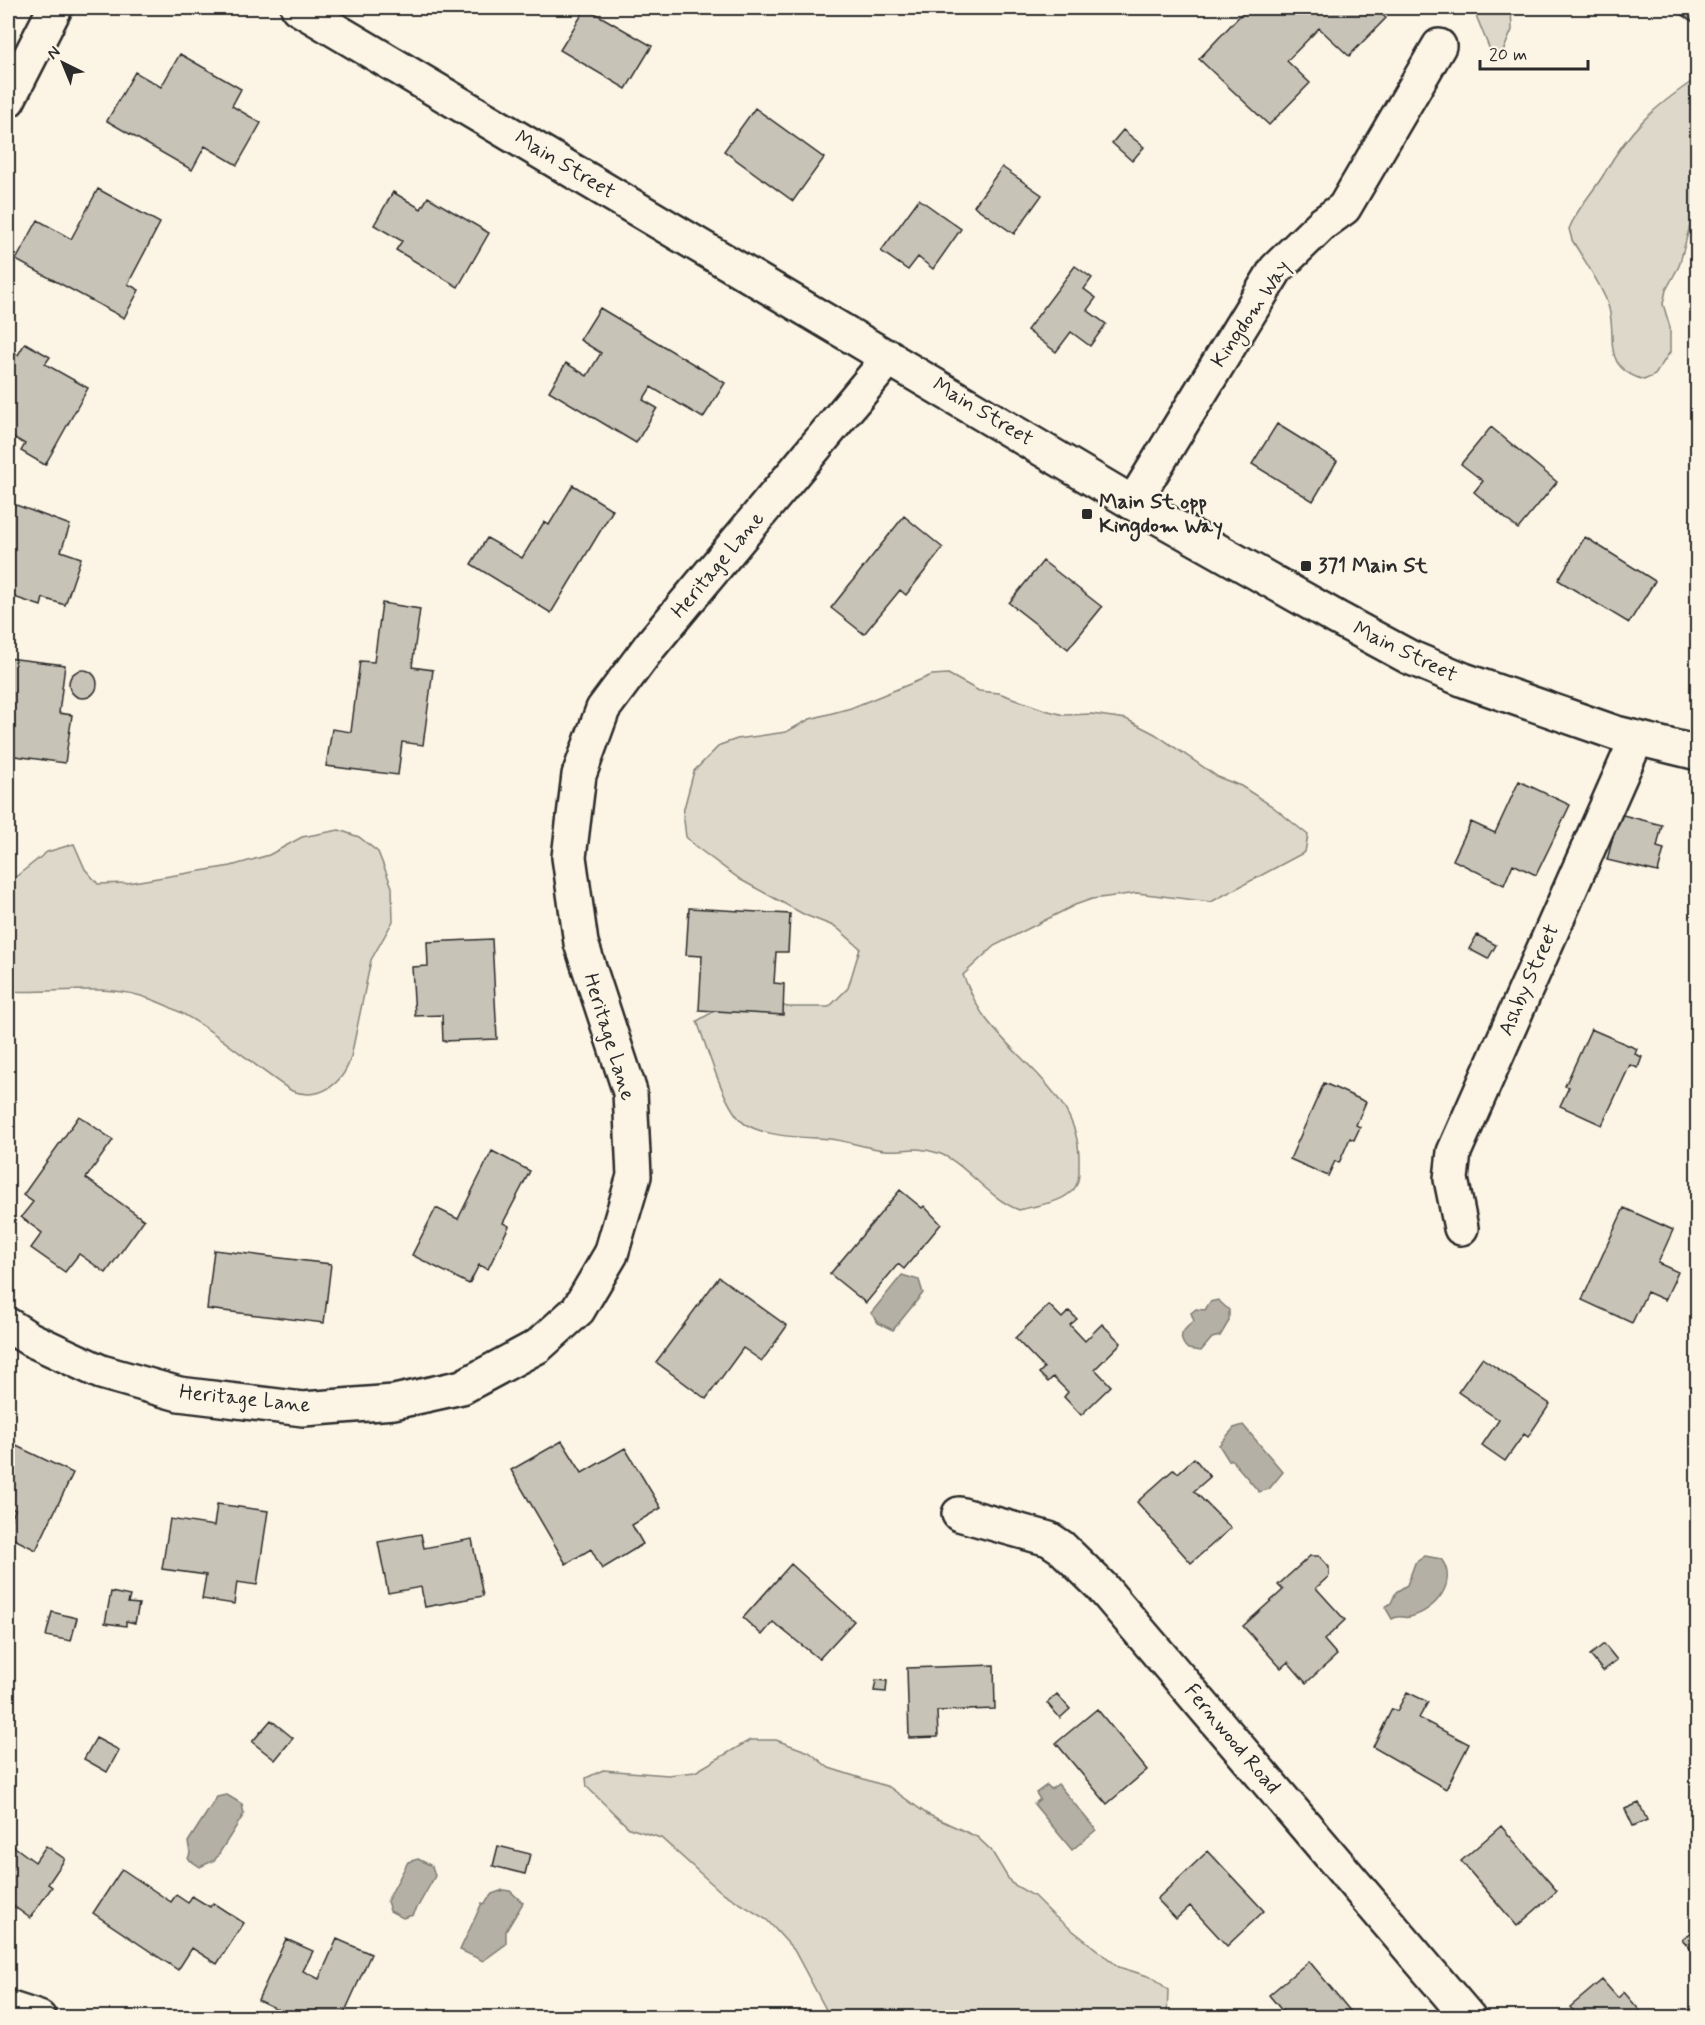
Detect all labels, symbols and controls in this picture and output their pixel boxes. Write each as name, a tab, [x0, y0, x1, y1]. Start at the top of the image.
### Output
north arrow	[33, 33, 93, 93]
scale bar	[1480, 33, 1588, 71]
text: N	[43, 42, 65, 64]
text: 20 m	[1489, 43, 1527, 67]
street label: Main Street	[509, 124, 621, 206]
street label: Kingdom Way	[1205, 255, 1298, 374]
street label: Main Street	[927, 371, 1039, 453]
place label: Main St opp Kingdom Way	[1099, 488, 1223, 542]
street label: Heritage Lane	[665, 505, 771, 624]
marker: Main St opp Kingdom Way	[1080, 507, 1094, 521]
place label: 371 Main St	[1318, 552, 1428, 580]
marker: 371 Main St	[1299, 559, 1313, 573]
street label: Main Street	[1348, 615, 1462, 689]
street label: Ashby Street	[1492, 920, 1566, 1040]
street label: Heritage Lane	[576, 970, 642, 1104]
street label: Heritage Lane	[178, 1378, 312, 1420]
street label: Fernwood Road	[1178, 1678, 1286, 1800]

